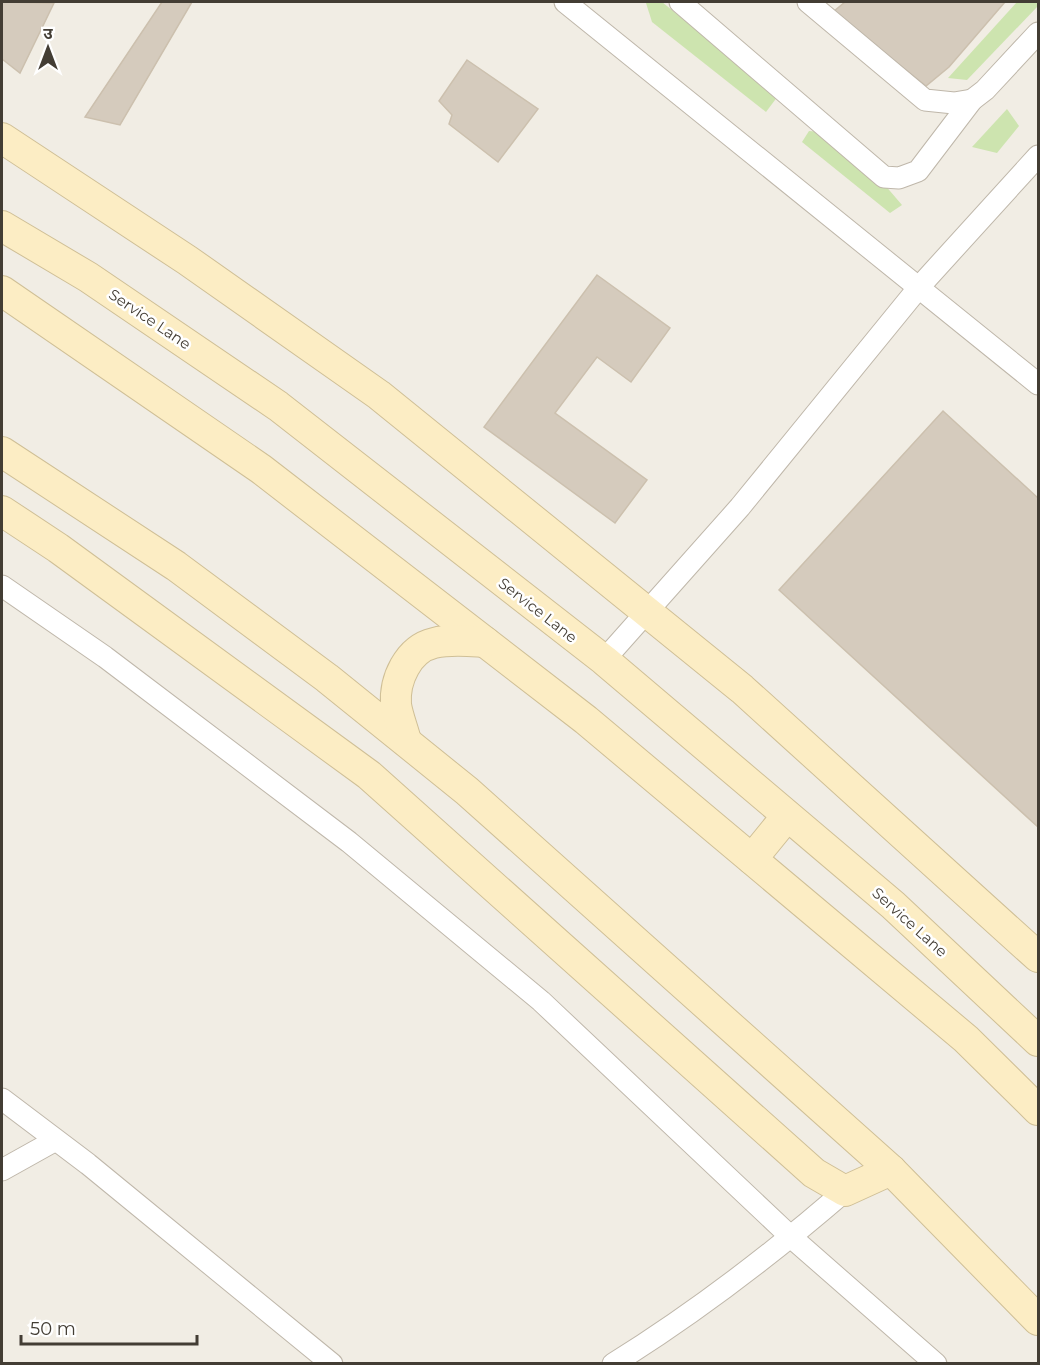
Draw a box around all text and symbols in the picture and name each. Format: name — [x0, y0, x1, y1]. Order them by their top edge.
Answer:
north arrow — [18, 18, 78, 78]
text: उ — [43, 24, 53, 43]
street label: Service Lane — [105, 285, 195, 353]
street label: Service Lane — [495, 573, 581, 647]
street label: Service Lane — [868, 883, 952, 961]
scale bar — [21, 1308, 196, 1346]
text: 50 m — [30, 1318, 76, 1340]

